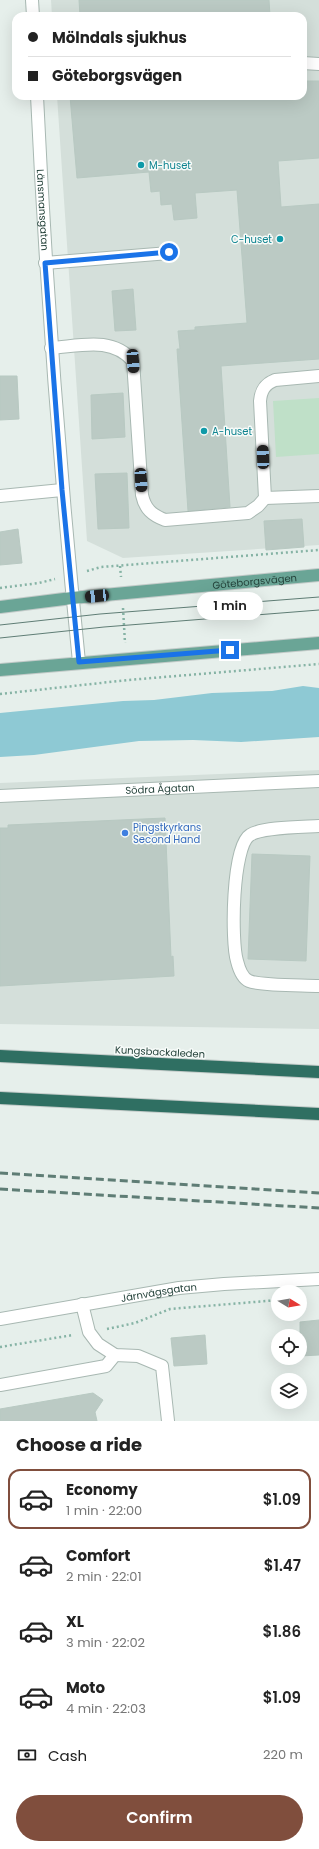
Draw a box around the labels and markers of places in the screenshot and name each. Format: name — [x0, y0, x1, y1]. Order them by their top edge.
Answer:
place label: M-huset — [149, 158, 191, 173]
marker: M-huset — [136, 160, 146, 170]
place label: C-huset — [231, 232, 272, 247]
marker: C-huset — [275, 234, 285, 244]
place label: A-huset — [212, 424, 252, 439]
marker: A-huset — [199, 426, 209, 436]
place label: Pingstkyrkans Second Hand — [133, 820, 201, 847]
marker: Pingstkyrkans Second Hand — [120, 828, 130, 838]

